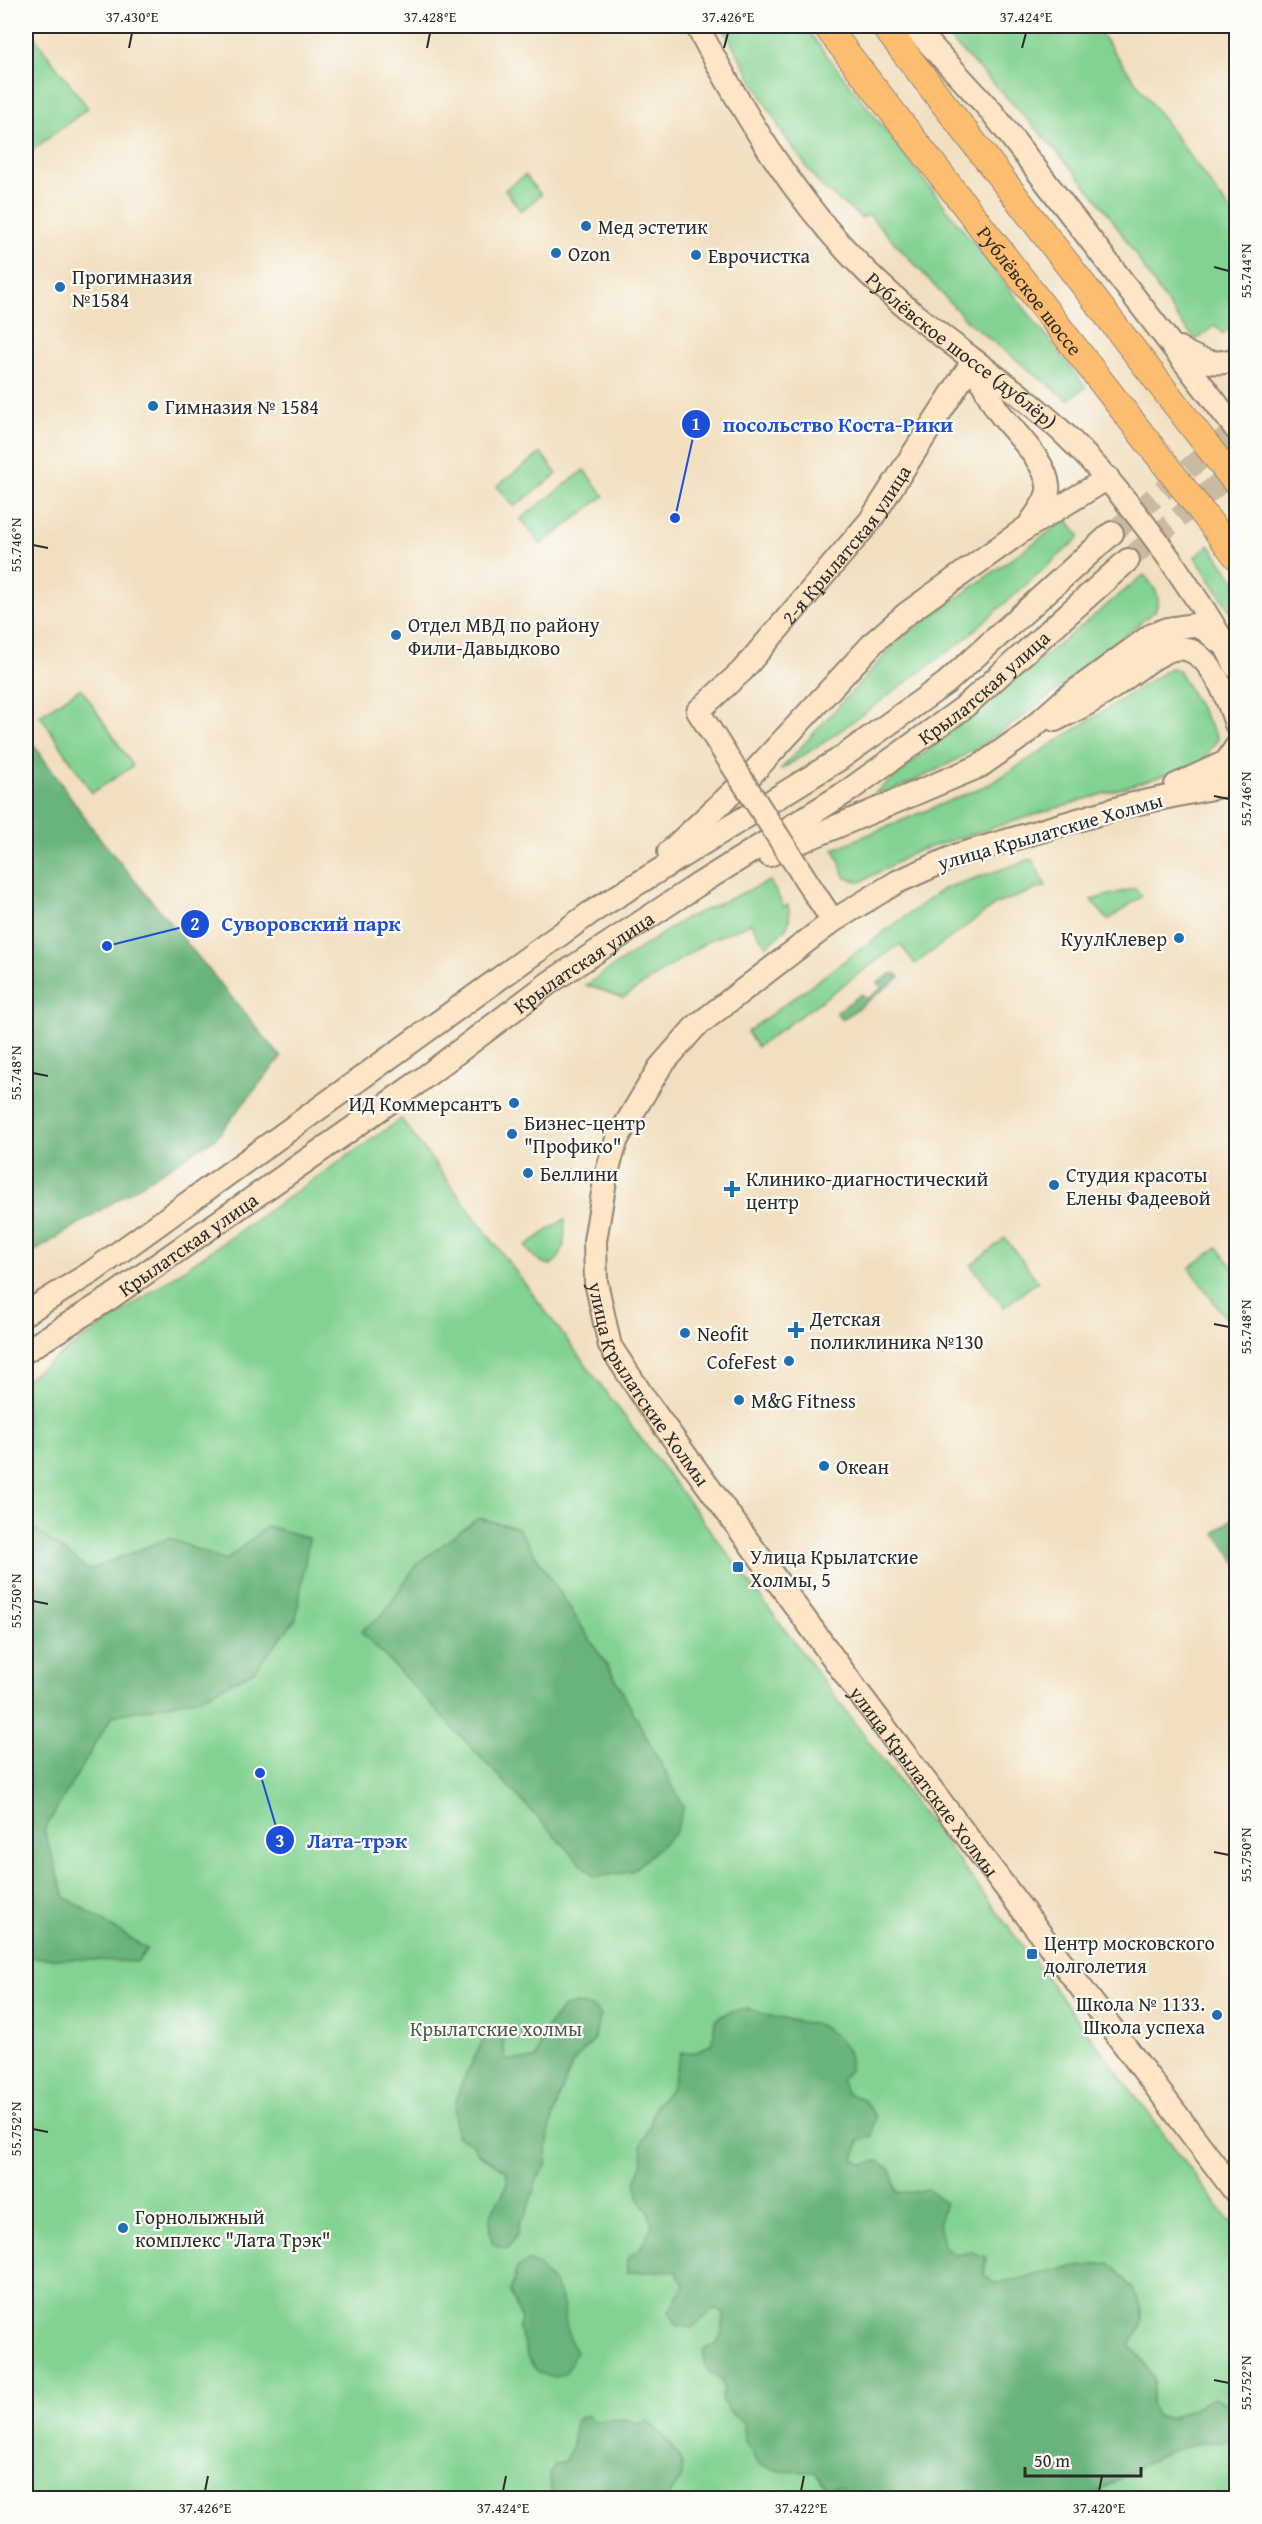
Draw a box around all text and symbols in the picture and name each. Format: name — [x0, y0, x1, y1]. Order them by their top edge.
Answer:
text: 37.430°E — [106, 6, 159, 27]
text: 37.428°E — [404, 6, 457, 27]
text: 37.426°E — [702, 6, 755, 27]
text: 37.424°E — [1000, 6, 1053, 27]
place label: Мед эстетик — [598, 212, 708, 241]
marker: Мед эстетик — [579, 219, 593, 233]
street label: Рублёвское шоссе — [971, 219, 1090, 361]
place label: Ozon — [568, 239, 610, 268]
place label: Еврочистка — [708, 241, 810, 270]
text: 55.744°N — [1235, 243, 1256, 298]
marker: Ozon — [549, 246, 563, 260]
marker: Еврочистка — [689, 248, 703, 262]
place label: Прогимназия №1584 — [72, 262, 192, 314]
street label: Рублёвское шоссе (дублёр) — [860, 265, 1064, 435]
marker: Прогимназия №1584 — [53, 280, 67, 294]
place label: Гимназия № 1584 — [165, 392, 319, 421]
marker: Гимназия № 1584 — [146, 399, 160, 413]
callout: посольство Коста-Рики — [681, 405, 965, 444]
text: посольство Коста-Рики — [723, 409, 953, 440]
text: 1 — [691, 410, 701, 437]
street label: 2-я Крылатская улица — [774, 458, 917, 630]
text: 55.746°N — [5, 517, 26, 572]
place label: Отдел МВД по району Фили-Давыдково — [408, 610, 600, 662]
street label: Крылатская улица — [911, 622, 1056, 751]
marker: Отдел МВД по району Фили-Давыдково — [389, 628, 403, 642]
text: 55.746°N — [1235, 771, 1256, 826]
street label: улица Крылатские Холмы — [933, 785, 1166, 877]
street label: Крылатская улица — [507, 903, 660, 1020]
callout: Суворовский парк — [180, 904, 413, 943]
text: Суворовский парк — [221, 908, 402, 939]
text: 2 — [190, 910, 200, 937]
place label: КуулКлевер — [1061, 924, 1167, 953]
marker: КуулКлевер — [1172, 931, 1186, 945]
text: 55.748°N — [5, 1045, 26, 1100]
place label: ИД Коммерсантъ — [349, 1089, 502, 1118]
marker: ИД Коммерсантъ — [507, 1096, 521, 1110]
place label: Бизнес-центр "Профико" — [524, 1108, 646, 1160]
marker: Бизнес-центр "Профико" — [505, 1127, 519, 1141]
place label: Беллини — [540, 1159, 618, 1188]
place label: Студия красоты Елены Фадеевой — [1066, 1160, 1211, 1212]
place label: Клинико-диагностический центр — [746, 1164, 989, 1216]
marker: Беллини — [521, 1166, 535, 1180]
marker: Студия красоты Елены Фадеевой — [1047, 1178, 1061, 1192]
marker: Клинико-диагностический центр — [723, 1180, 741, 1198]
street label: Крылатская улица — [112, 1184, 264, 1303]
street label: улица Крылатские Холмы — [582, 1278, 717, 1492]
text: 55.748°N — [1235, 1299, 1256, 1354]
place label: Детская поликлиника №130 — [809, 1304, 983, 1356]
place label: Neofit — [697, 1319, 749, 1348]
marker: Детская поликлиника №130 — [787, 1321, 805, 1339]
marker: Neofit — [678, 1326, 692, 1340]
place label: CofeFest — [707, 1347, 777, 1376]
marker: CofeFest — [782, 1354, 796, 1368]
place label: M&G Fitness — [751, 1386, 856, 1415]
marker: M&G Fitness — [732, 1393, 746, 1407]
place label: Океан — [836, 1452, 890, 1481]
marker: Океан — [817, 1459, 831, 1473]
place label: Улица Крылатские Холмы, 5 — [750, 1542, 918, 1594]
marker: Улица Крылатские Холмы, 5 — [731, 1560, 745, 1574]
text: 55.750°N — [5, 1573, 26, 1628]
street label: улица Крылатские Холмы — [843, 1678, 1007, 1882]
callout: Лата-трэк — [265, 1821, 419, 1860]
text: Лата-трэк — [307, 1825, 408, 1856]
text: 3 — [275, 1827, 285, 1854]
text: 55.750°N — [1235, 1827, 1256, 1882]
place label: Центр московского долголетия — [1044, 1928, 1215, 1980]
marker: Центр московского долголетия — [1025, 1947, 1039, 1961]
place label: Школа № 1133. Школа успеха — [1076, 1989, 1205, 2041]
marker: Школа № 1133. Школа успеха — [1210, 2008, 1224, 2022]
park label: Крылатские холмы — [410, 2014, 582, 2043]
text: 55.752°N — [5, 2101, 26, 2156]
place label: Горнолыжный комплекс "Лата Трэк" — [135, 2202, 331, 2254]
marker: Горнолыжный комплекс "Лата Трэк" — [116, 2221, 130, 2235]
text: 55.752°N — [1235, 2355, 1256, 2410]
scale bar — [1025, 2440, 1140, 2478]
text: 50 m — [1034, 2447, 1070, 2474]
text: 37.426°E — [179, 2497, 232, 2518]
text: 37.424°E — [477, 2497, 530, 2518]
text: 37.422°E — [775, 2497, 828, 2518]
text: 37.420°E — [1073, 2497, 1126, 2518]

